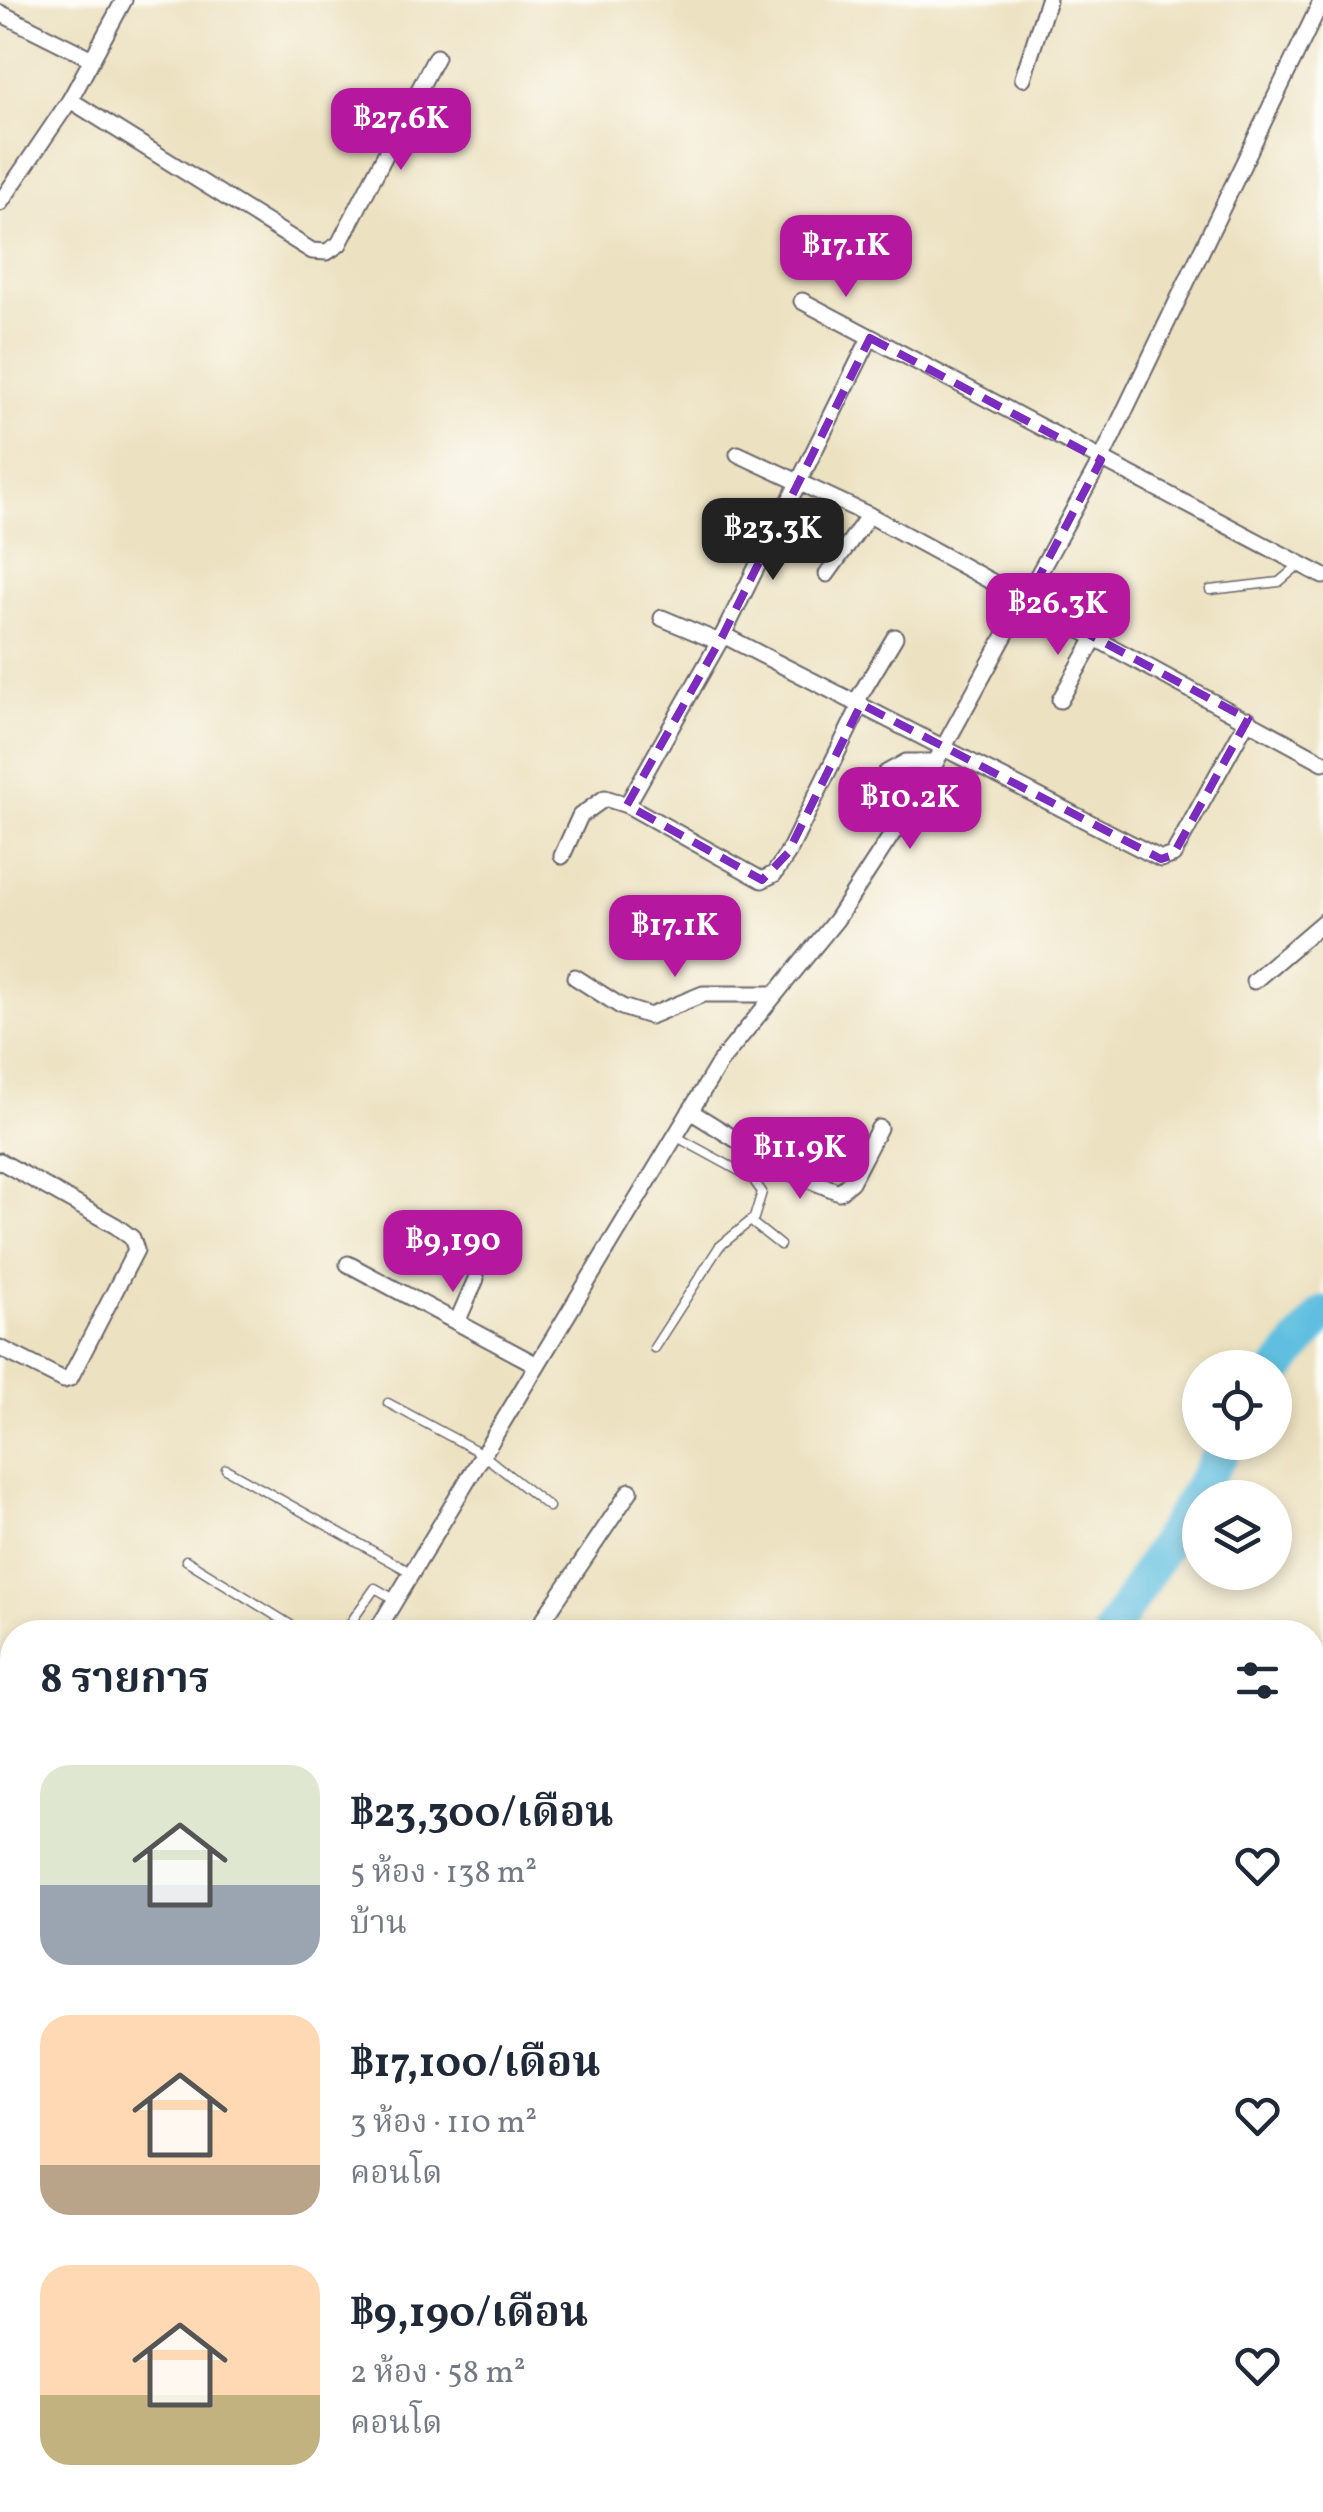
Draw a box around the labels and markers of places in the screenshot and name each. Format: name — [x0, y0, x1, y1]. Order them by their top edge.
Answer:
pin: ฿27.6K — [320, 88, 482, 173]
pin: ฿17.1K — [765, 215, 927, 300]
pin: ฿23.3K — [692, 498, 854, 583]
pin: ฿26.3K — [977, 573, 1139, 658]
pin: ฿10.2K — [829, 767, 991, 852]
pin: ฿17.1K — [594, 895, 756, 980]
pin: ฿11.9K — [719, 1117, 881, 1202]
pin: ฿9,190 — [372, 1210, 534, 1295]

